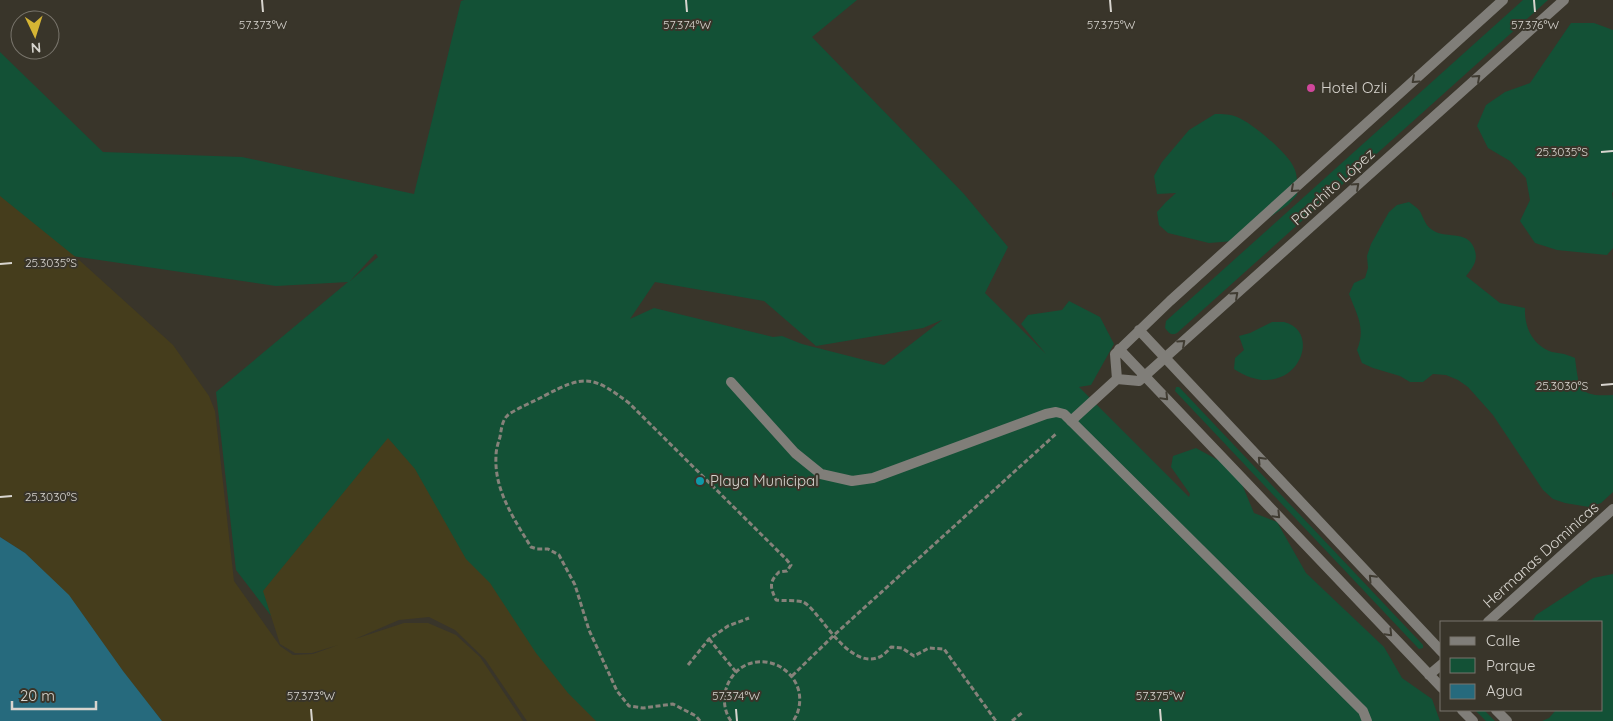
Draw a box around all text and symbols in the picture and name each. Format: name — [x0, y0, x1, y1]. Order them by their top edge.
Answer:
north arrow — [10, 10, 60, 60]
text: 57.373°W — [239, 17, 288, 32]
text: 57.374°W — [663, 17, 711, 32]
text: 57.375°W — [1087, 17, 1136, 32]
text: 57.376°W — [1511, 17, 1560, 32]
text: N — [30, 39, 42, 57]
one-way arrow — [1411, 74, 1420, 83]
one-way arrow — [1472, 75, 1481, 84]
place label: Hotel Ozli — [1321, 78, 1387, 97]
marker: Hotel Ozli — [1305, 82, 1317, 94]
street label: Panchito López — [1287, 144, 1378, 229]
text: 25.3035°S — [1536, 144, 1588, 159]
one-way arrow — [1291, 183, 1300, 192]
one-way arrow — [1351, 183, 1360, 192]
text: 25.3035°S — [25, 255, 77, 270]
one-way arrow — [1230, 292, 1239, 301]
one-way arrow — [1177, 339, 1186, 348]
text: 25.3030°S — [1536, 378, 1589, 393]
one-way arrow — [1159, 392, 1168, 401]
one-way arrow — [1258, 456, 1267, 465]
place label: Playa Municipal — [710, 471, 819, 490]
marker: Playa Municipal — [694, 475, 706, 487]
text: 25.3030°S — [25, 489, 78, 504]
street label: Hermanas Dominicas — [1479, 498, 1603, 612]
one-way arrow — [1271, 509, 1280, 518]
one-way arrow — [1369, 575, 1378, 584]
legend — [1440, 621, 1603, 711]
one-way arrow — [1383, 627, 1392, 636]
text: Calle — [1486, 631, 1520, 650]
text: Parque — [1486, 656, 1536, 675]
scale bar — [12, 678, 96, 710]
text: Agua — [1486, 681, 1523, 700]
text: 20 m — [20, 686, 55, 705]
text: 57.373°W — [287, 688, 336, 703]
text: 57.374°W — [712, 688, 760, 703]
text: 57.375°W — [1136, 688, 1185, 703]

